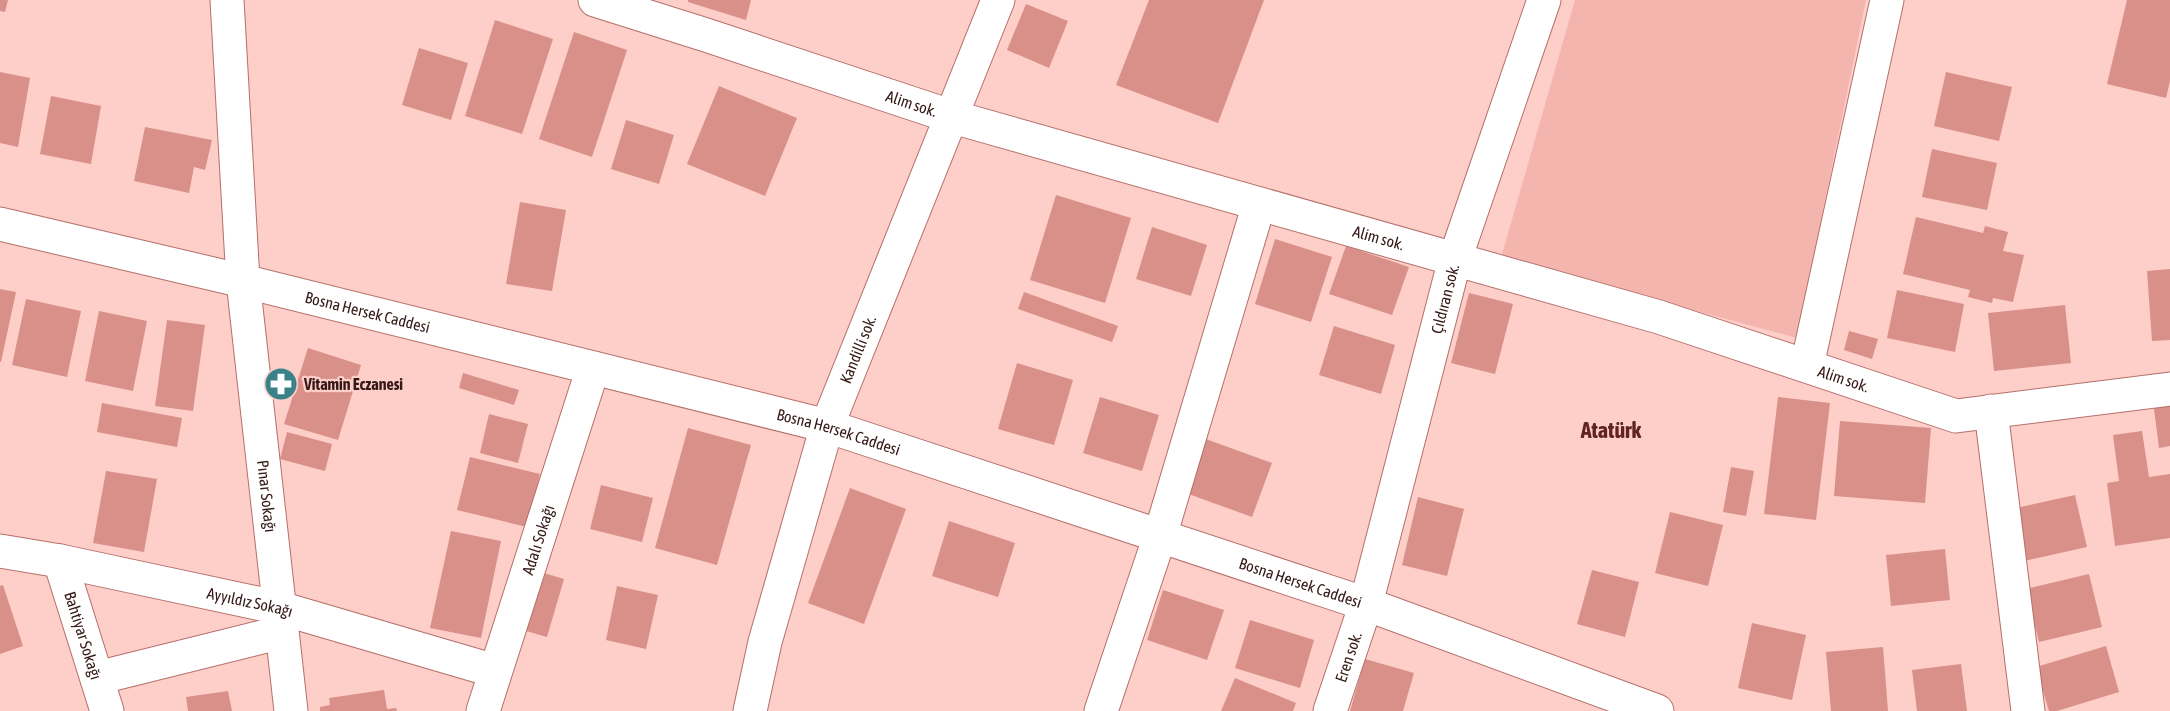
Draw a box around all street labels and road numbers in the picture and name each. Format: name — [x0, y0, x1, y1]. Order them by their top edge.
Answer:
street label: Alim sok. — [884, 86, 940, 120]
street label: Alim sok. — [1351, 222, 1407, 253]
street label: Çıldıran sok. — [1427, 262, 1462, 336]
street label: Bosna Hersek Caddesi — [303, 288, 432, 336]
street label: Kandilli sok. — [836, 313, 880, 386]
street label: Alim sok. — [1816, 362, 1872, 395]
street label: Bosna Hersek Caddesi — [775, 405, 903, 459]
street label: Pınar Sokağı — [254, 459, 280, 533]
street label: Adalı Sokağı — [518, 502, 558, 577]
street label: Bosna Hersek Caddesi — [1237, 554, 1364, 611]
street label: Ayyıldız Sokağı — [205, 584, 295, 620]
street label: Bahtiyar Sokağı — [61, 589, 106, 682]
street label: Eren sok. — [1331, 629, 1365, 684]

